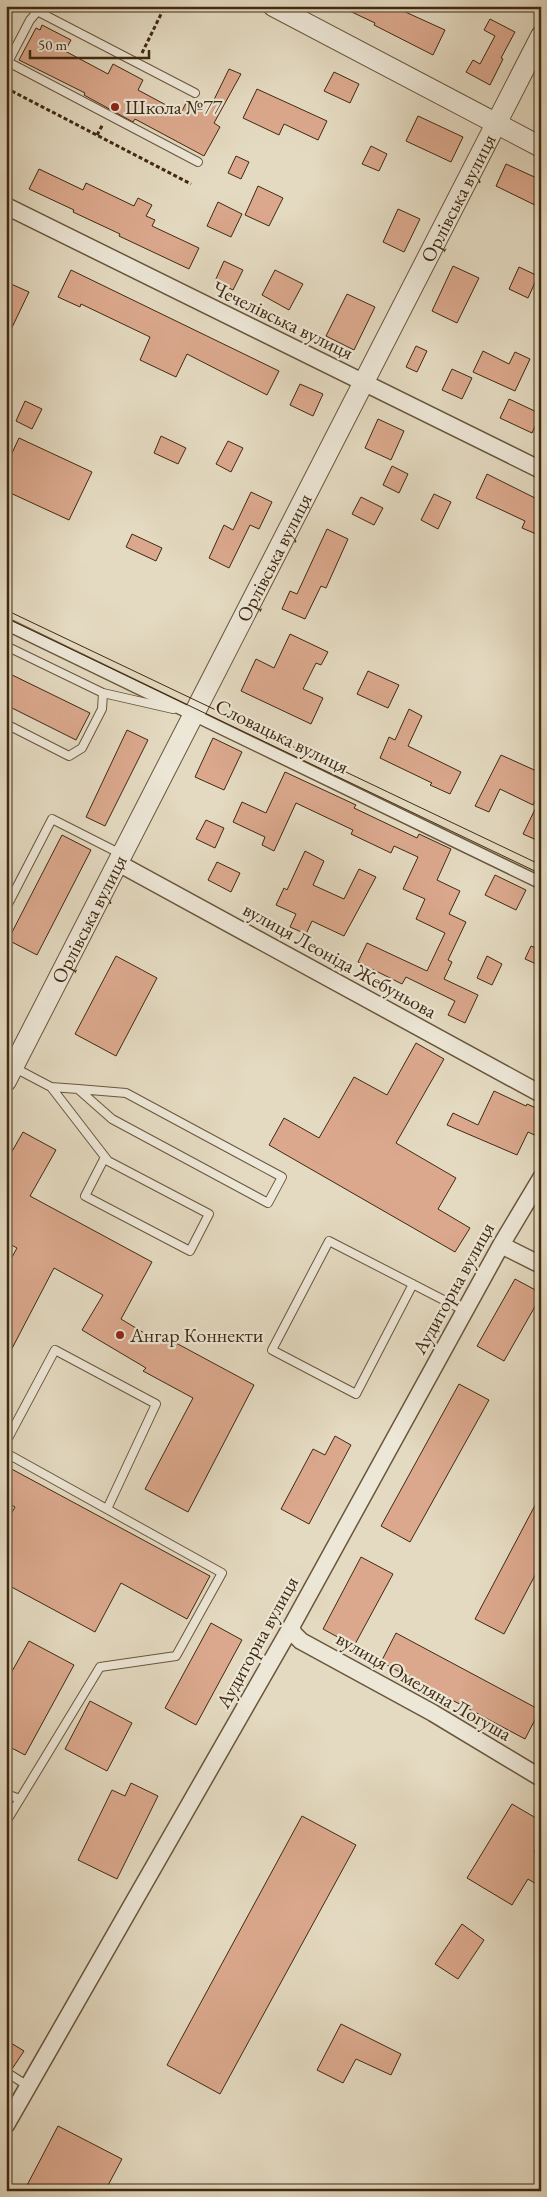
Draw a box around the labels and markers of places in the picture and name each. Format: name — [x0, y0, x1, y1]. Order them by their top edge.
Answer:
place label: Школа №77 — [125, 94, 223, 120]
marker: Школа №77 — [109, 101, 121, 113]
place label: Ангар Коннекти — [129, 1322, 264, 1348]
marker: Ангар Коннекти — [114, 1329, 126, 1341]

